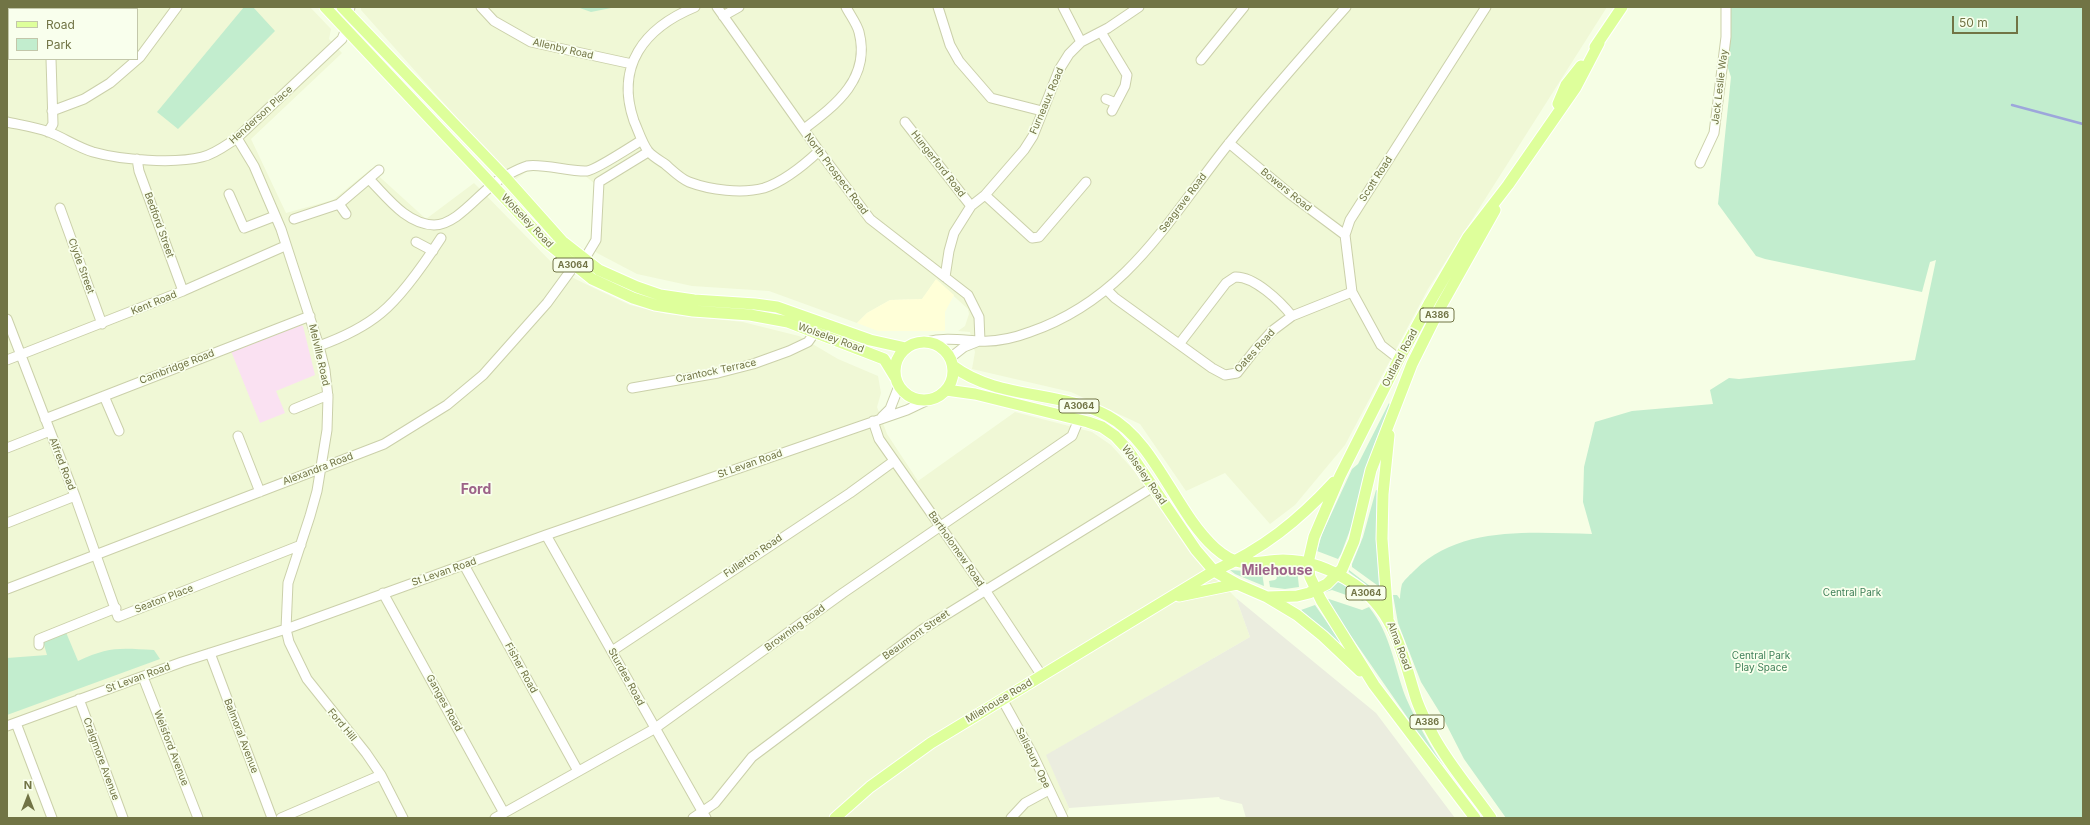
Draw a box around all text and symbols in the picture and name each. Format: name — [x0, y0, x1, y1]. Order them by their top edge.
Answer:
legend — [8, 8, 138, 60]
scale bar — [1954, 8, 2020, 34]
text: 50 m — [1959, 15, 1988, 30]
text: Road — [46, 17, 75, 32]
street label: Allenby Road — [531, 36, 595, 62]
text: Park — [46, 37, 72, 52]
street label: Jack Leslie Way — [1709, 49, 1731, 125]
street label: Furneaux Road — [1028, 66, 1066, 136]
street label: Henderson Place — [227, 83, 295, 147]
street label: Hungerford Road — [908, 128, 968, 200]
street label: North Prospect Road — [802, 131, 870, 217]
street label: Scott Road — [1357, 154, 1395, 204]
street label: Bowers Road — [1258, 166, 1314, 214]
street label: Seagrave Road — [1157, 171, 1209, 235]
street label: Bedford Street — [142, 191, 176, 259]
street label: Wolseley Road — [499, 192, 555, 250]
street label: Clyde Street — [65, 237, 97, 295]
road number: A3064 — [553, 258, 593, 272]
street label: Kent Road — [129, 288, 179, 318]
road number: A386 — [1420, 308, 1454, 322]
street label: Wolseley Road — [796, 320, 866, 356]
street label: Melville Road — [306, 323, 332, 387]
street label: Oates Road — [1232, 327, 1278, 375]
street label: Outland Road — [1380, 327, 1420, 389]
street label: Cambridge Road — [138, 347, 216, 387]
street label: Crantock Terrace — [675, 357, 757, 385]
road number: A3064 — [1059, 399, 1099, 413]
street label: Alfred Road — [46, 436, 78, 492]
street label: Wolseley Road — [1119, 443, 1169, 507]
street label: St Levan Road — [716, 447, 784, 481]
street label: Alexandra Road — [281, 450, 355, 488]
district label: Ford — [461, 482, 491, 498]
street label: Bartholomew Road — [926, 509, 986, 589]
street label: Fullerton Road — [721, 532, 785, 580]
street label: St Levan Road — [410, 555, 478, 589]
district label: Milehouse — [1241, 563, 1313, 579]
street label: Seaton Place — [133, 582, 195, 616]
road number: A3064 — [1346, 586, 1386, 600]
park label: Central Park — [1823, 587, 1881, 599]
street label: Browning Road — [763, 602, 827, 654]
street label: Beaumont Street — [880, 607, 952, 663]
street label: Alma Road — [1384, 620, 1414, 672]
street label: Fisher Road — [502, 641, 540, 695]
street label: Sturdee Road — [605, 646, 647, 708]
park label: Central Park Play Space — [1732, 650, 1790, 674]
street label: St Levan Road — [104, 661, 172, 695]
street label: Ganges Road — [423, 672, 465, 734]
street label: Milehouse Road — [964, 676, 1034, 726]
street label: Balmoral Avenue — [221, 697, 261, 775]
street label: Ford Hill — [325, 706, 359, 744]
street label: Welsford Avenue — [151, 709, 191, 787]
road number: A386 — [1410, 715, 1444, 729]
street label: Craigmore Avenue — [80, 716, 122, 802]
street label: Salisbury Ope — [1013, 726, 1053, 790]
north arrow — [8, 777, 48, 817]
text: N — [24, 778, 32, 792]

